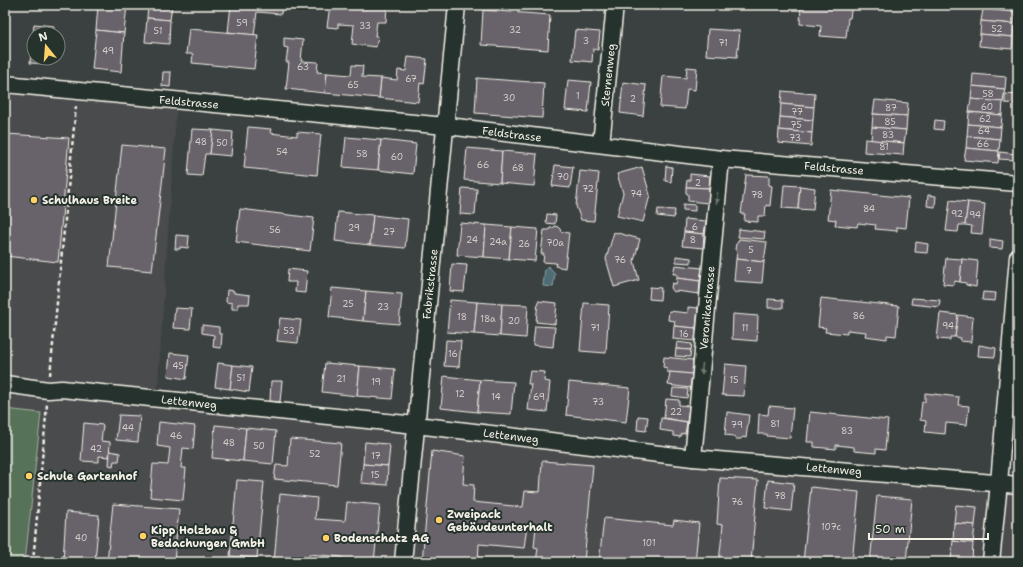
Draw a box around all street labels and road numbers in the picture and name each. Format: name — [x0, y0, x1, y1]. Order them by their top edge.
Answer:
street label: Sternenweg — [598, 43, 619, 107]
street label: Feldstrasse — [159, 92, 219, 113]
street label: Feldstrasse — [481, 123, 543, 146]
street label: Feldstrasse — [804, 158, 864, 179]
street label: Fabrikstrasse — [419, 248, 442, 320]
street label: Veronikastrasse — [696, 265, 719, 351]
street label: Lettenweg — [160, 392, 218, 413]
street label: Lettenweg — [482, 426, 540, 447]
street label: Lettenweg — [805, 460, 863, 479]

